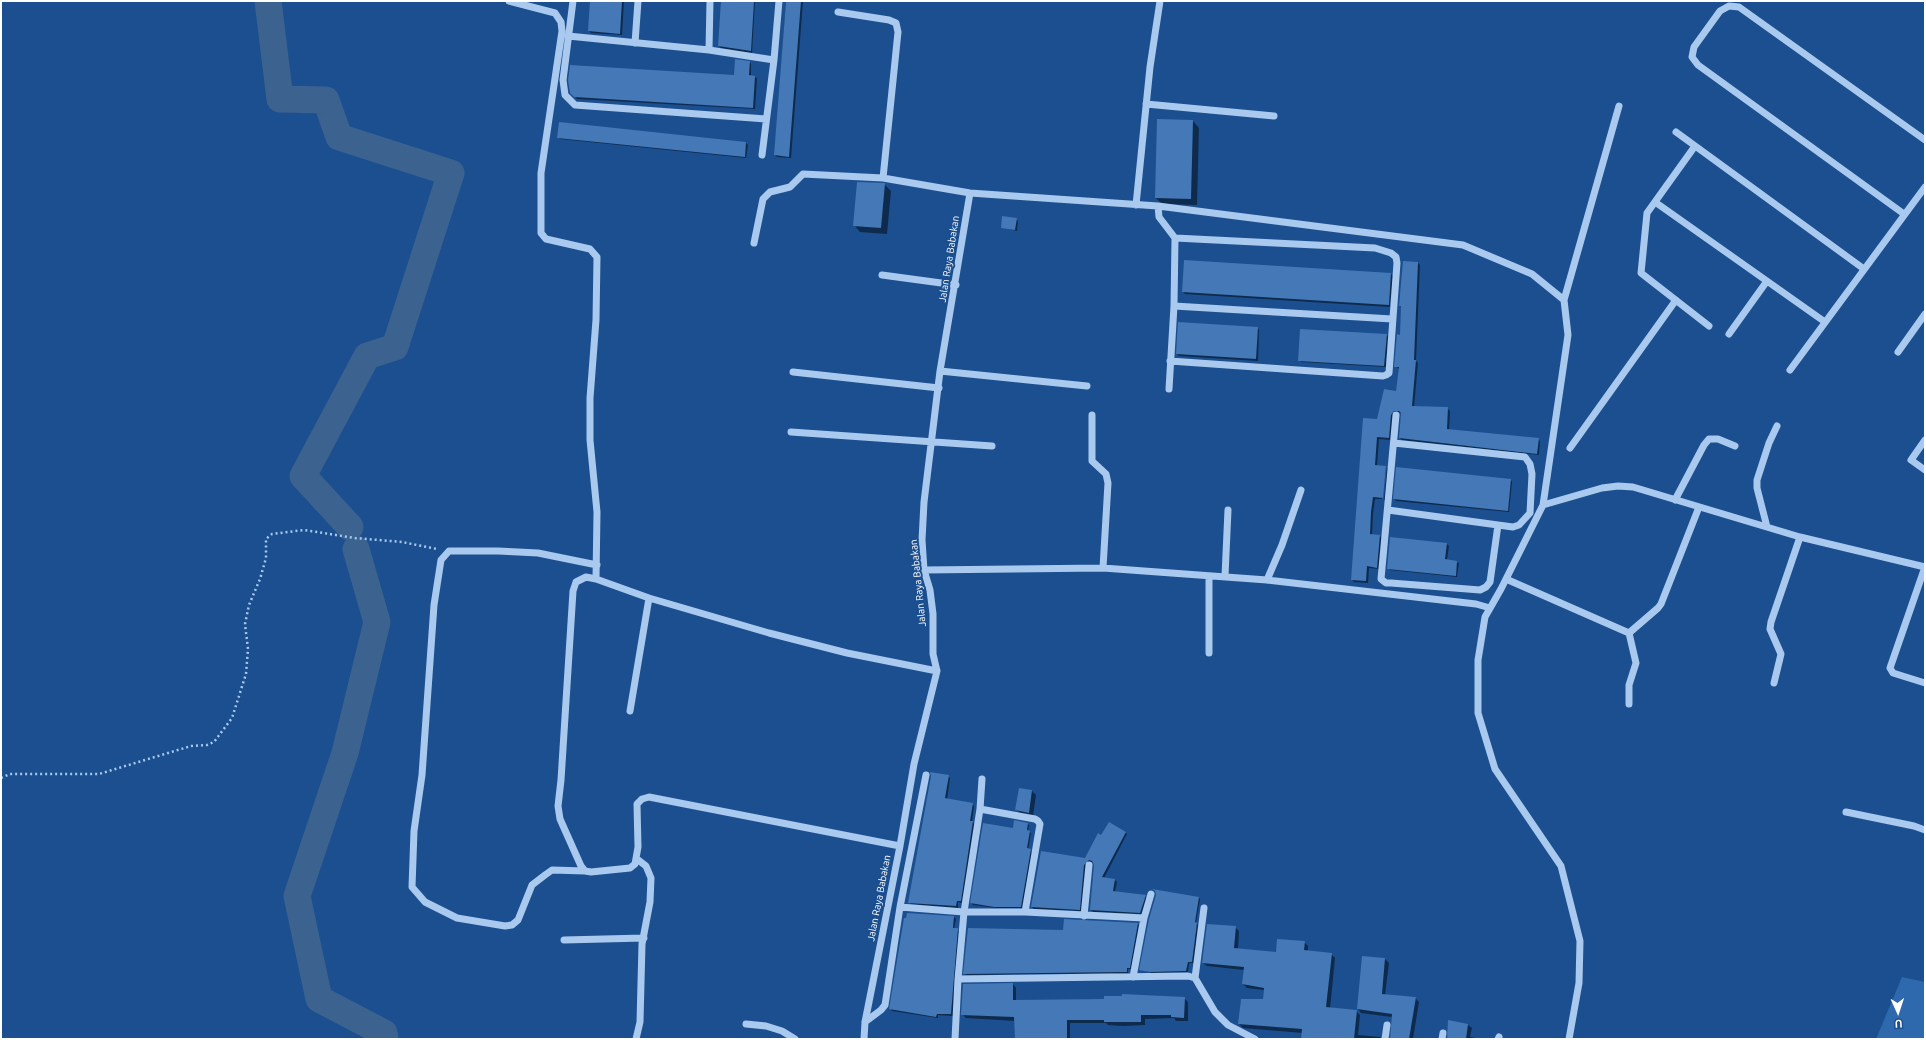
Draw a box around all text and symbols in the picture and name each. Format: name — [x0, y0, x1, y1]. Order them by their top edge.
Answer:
street label: Jalan Raya Babakan — [936, 215, 962, 303]
street label: Jalan Raya Babakan — [907, 539, 929, 627]
street label: Jalan Raya Babakan — [865, 854, 893, 942]
north arrow — [1878, 992, 1918, 1032]
text: U — [1894, 1018, 1903, 1030]

